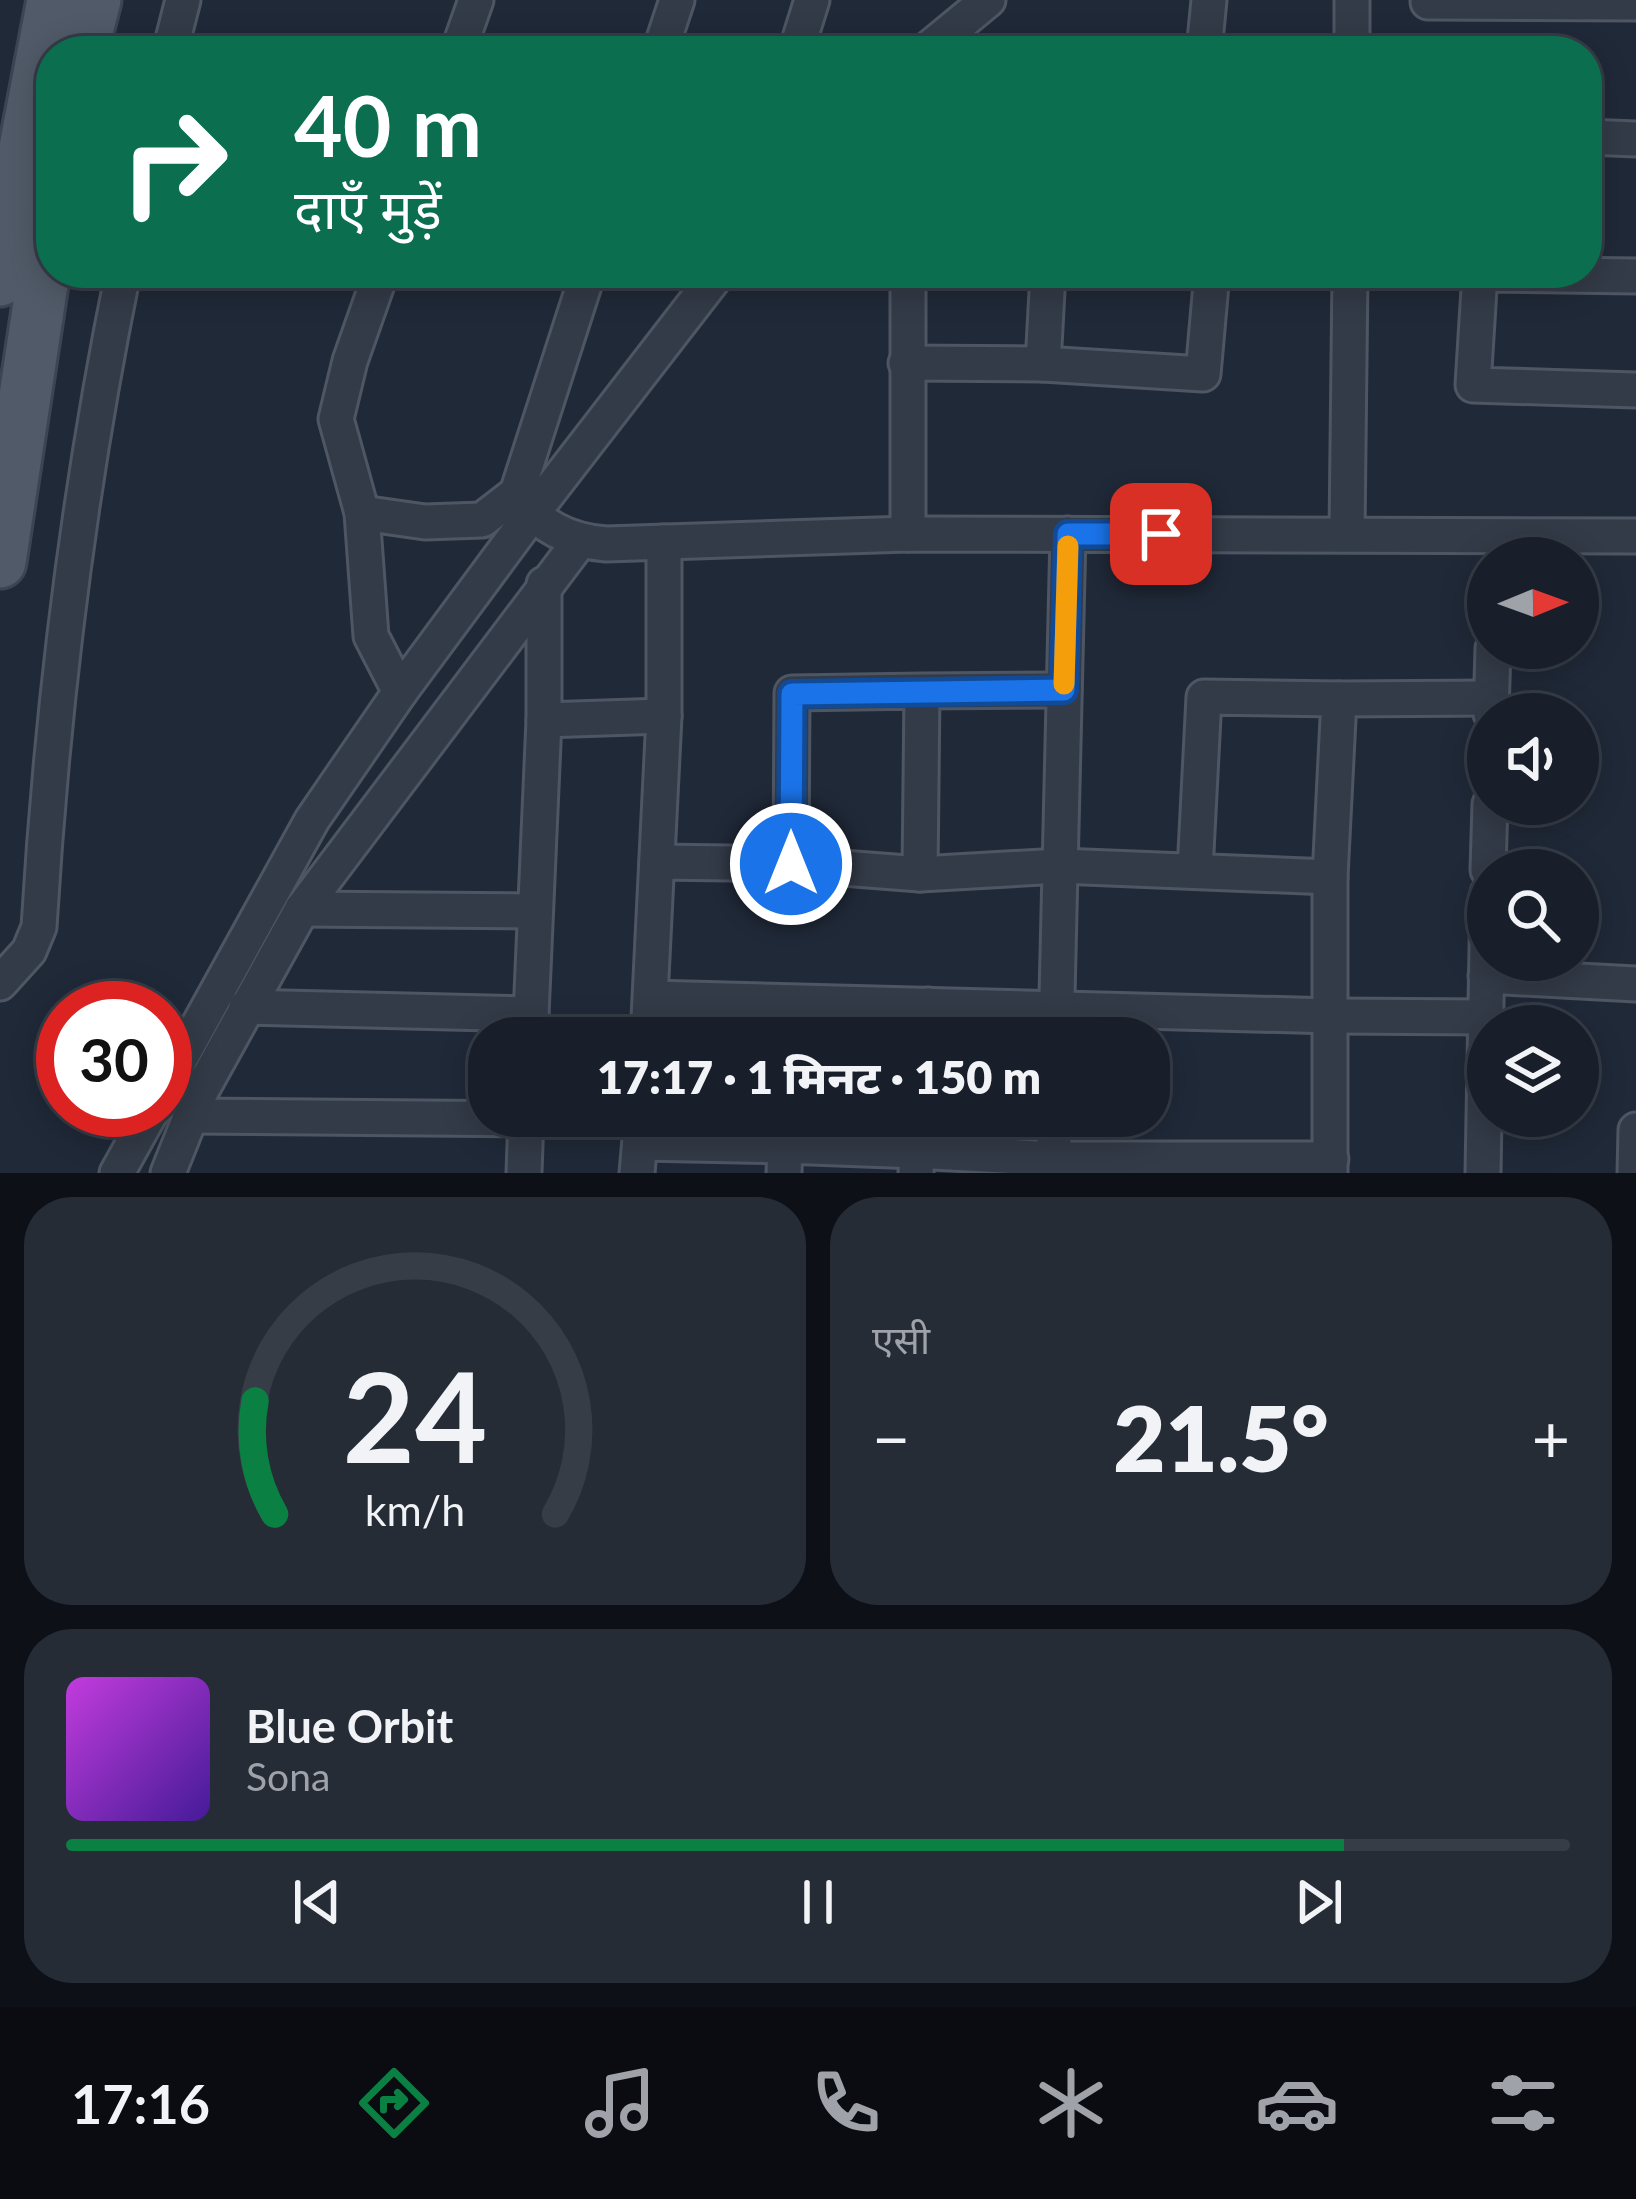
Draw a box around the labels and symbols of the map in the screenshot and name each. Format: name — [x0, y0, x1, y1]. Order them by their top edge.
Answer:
pin — [1110, 483, 1212, 585]
north arrow — [1467, 537, 1599, 669]
position arrow — [728, 801, 854, 927]
speed limit sign: 30 — [36, 981, 192, 1137]

